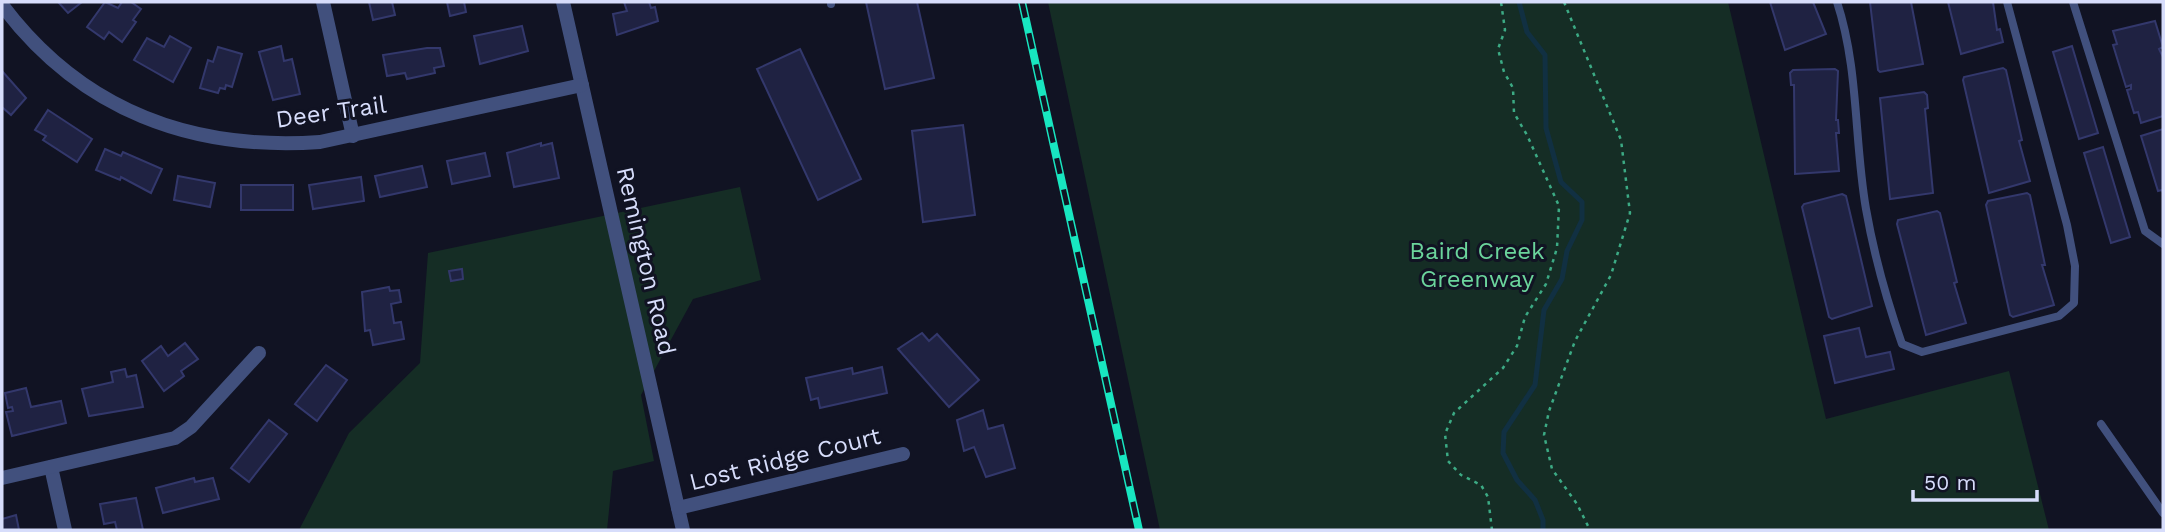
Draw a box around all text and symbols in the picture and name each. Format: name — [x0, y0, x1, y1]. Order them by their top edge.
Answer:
street label: Deer Trail — [274, 90, 389, 134]
street label: Remington Road — [611, 164, 681, 358]
park label: Baird Creek Greenway — [1409, 237, 1545, 293]
street label: Lost Ridge Court — [686, 422, 884, 496]
scale bar — [1913, 458, 2037, 502]
text: 50 m — [1924, 470, 1976, 495]

